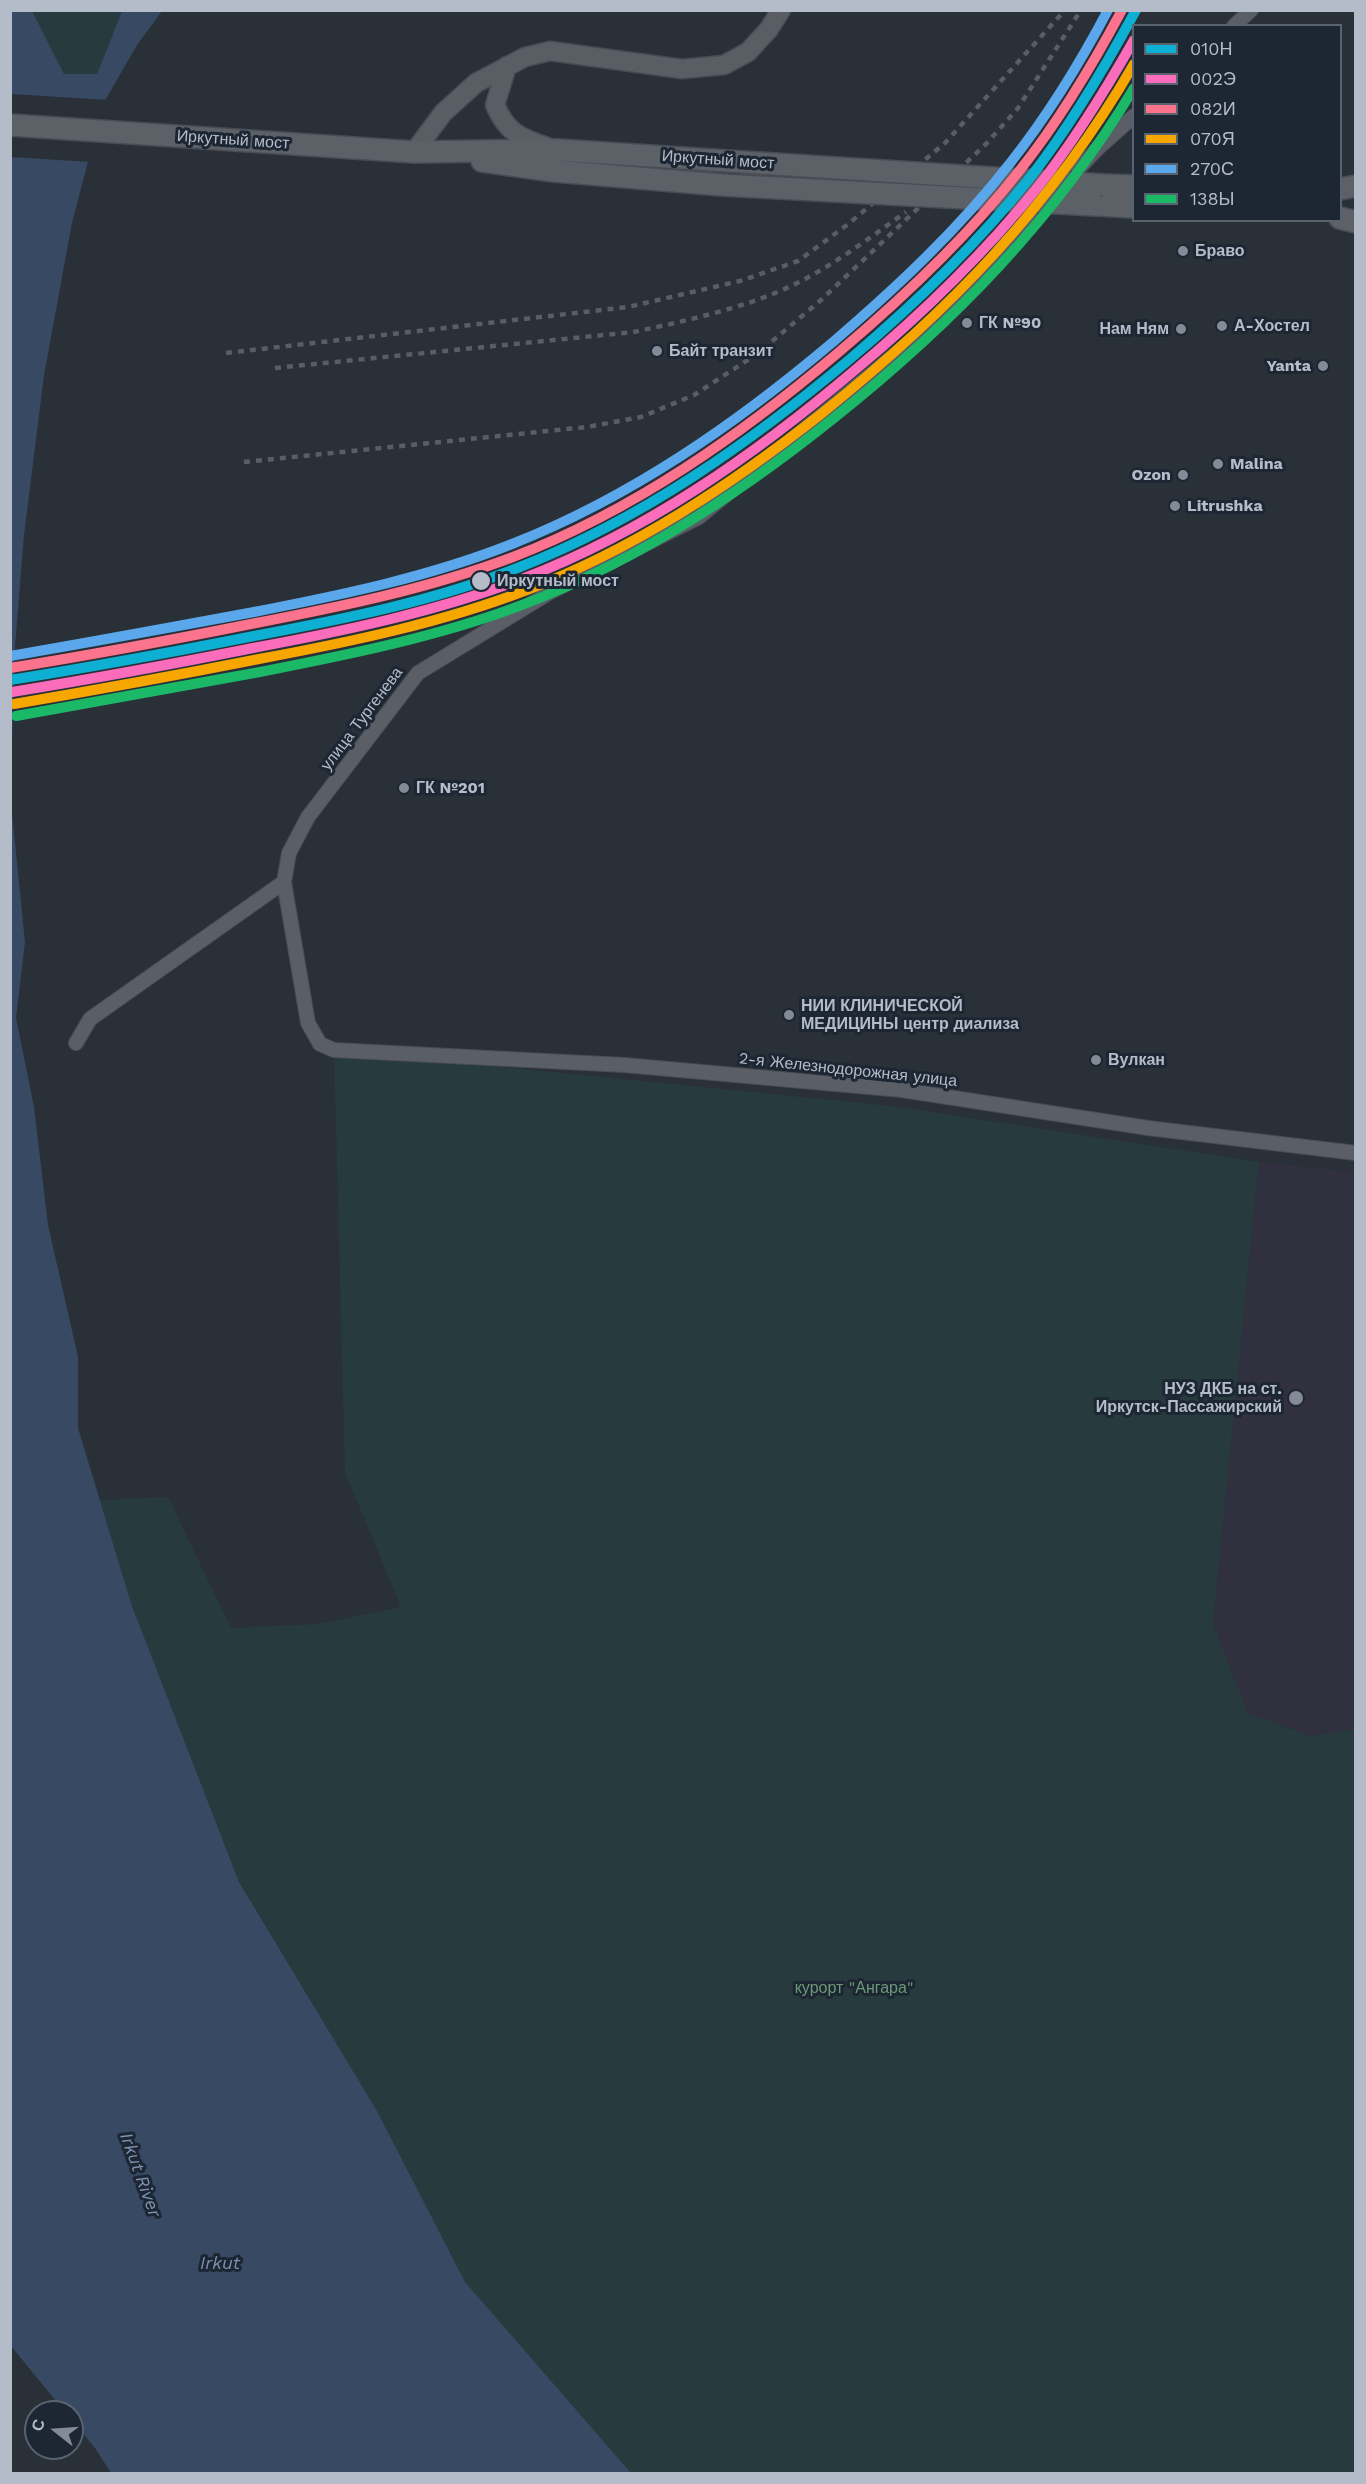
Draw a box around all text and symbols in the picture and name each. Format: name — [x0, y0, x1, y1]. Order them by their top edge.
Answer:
legend — [1132, 24, 1342, 222]
text: 010Н — [1190, 38, 1232, 59]
text: 002Э — [1190, 68, 1236, 89]
text: 082И — [1190, 98, 1236, 119]
street label: Иркутный мост — [176, 126, 290, 154]
text: 070Я — [1190, 128, 1235, 149]
street label: Иркутный мост — [661, 146, 775, 174]
text: 270С — [1190, 158, 1234, 179]
text: 138Ы — [1190, 188, 1235, 209]
place label: Браво — [1195, 241, 1245, 261]
marker: Браво — [1176, 244, 1190, 258]
place label: ГК №90 — [979, 313, 1041, 333]
marker: ГК №90 — [960, 316, 974, 330]
place label: А-Хостел — [1234, 316, 1310, 336]
place label: Нам Ням — [1099, 319, 1169, 339]
marker: А-Хостел — [1215, 319, 1229, 333]
marker: Нам Ням — [1174, 322, 1188, 336]
place label: Байт транзит — [669, 341, 773, 361]
marker: Байт транзит — [650, 344, 664, 358]
place label: Yanta — [1267, 356, 1311, 376]
marker: Yanta — [1316, 359, 1330, 373]
place label: Malina — [1230, 454, 1283, 474]
marker: Malina — [1211, 457, 1225, 471]
place label: Ozon — [1132, 465, 1171, 485]
marker: Ozon — [1176, 468, 1190, 482]
place label: Litrushka — [1187, 496, 1263, 516]
marker: Litrushka — [1168, 499, 1182, 513]
marker: Иркутный мост — [470, 570, 492, 592]
place label: Иркутный мост — [497, 571, 619, 591]
street label: улица Тургенева — [317, 664, 407, 774]
place label: ГК №201 — [416, 778, 485, 798]
marker: ГК №201 — [397, 781, 411, 795]
place label: НИИ КЛИНИЧЕСКОЙ МЕДИЦИНЫ центр диализа — [801, 996, 1019, 1034]
marker: НИИ КЛИНИЧЕСКОЙ МЕДИЦИНЫ центр диализа — [782, 1008, 796, 1022]
street label: 2-я Железнодорожная улица — [738, 1049, 958, 1091]
place label: Вулкан — [1108, 1050, 1165, 1070]
marker: Вулкан — [1089, 1053, 1103, 1067]
place label: НУЗ ДКБ на ст. Иркутск-Пассажирский — [1096, 1379, 1282, 1417]
marker: НУЗ ДКБ на ст. Иркутск-Пассажирский — [1287, 1389, 1305, 1407]
park label: курорт "Ангара" — [795, 1978, 913, 1998]
water label: Irkut River — [115, 2130, 165, 2220]
water label: Irkut — [200, 2253, 240, 2275]
north arrow — [24, 2400, 84, 2460]
text: С — [27, 2417, 49, 2433]

